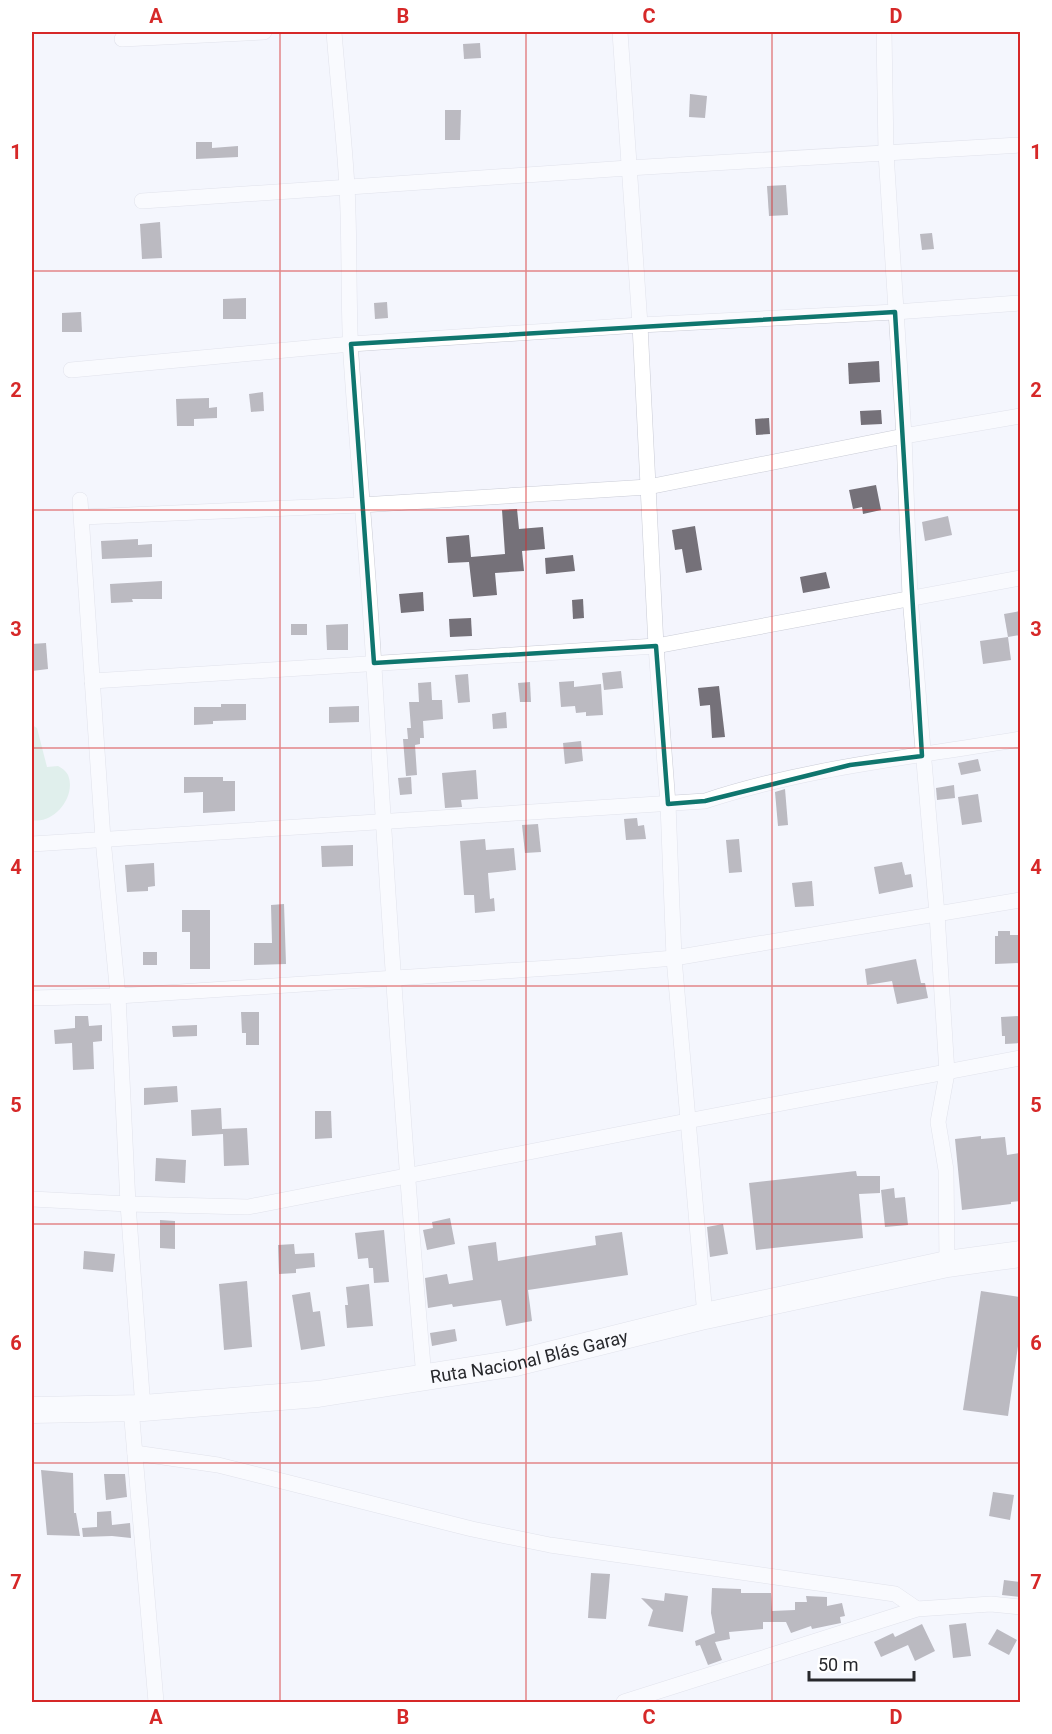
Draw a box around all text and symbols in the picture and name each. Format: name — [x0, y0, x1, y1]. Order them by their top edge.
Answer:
text: A — [149, 4, 163, 28]
text: B — [397, 4, 409, 28]
text: C — [642, 4, 656, 28]
text: D — [890, 4, 903, 28]
text: 1 — [10, 140, 22, 164]
text: 1 — [1030, 140, 1042, 164]
text: 2 — [10, 378, 22, 402]
text: 2 — [1030, 378, 1042, 402]
text: 3 — [10, 617, 22, 641]
text: 3 — [1030, 617, 1042, 641]
text: 4 — [10, 855, 22, 879]
text: 4 — [1030, 855, 1042, 879]
text: 5 — [10, 1093, 22, 1117]
text: 5 — [1030, 1093, 1042, 1117]
street label: Ruta Nacional Blás Garay — [429, 1325, 630, 1387]
text: 6 — [10, 1331, 22, 1355]
text: 6 — [1030, 1331, 1042, 1355]
text: 7 — [10, 1570, 22, 1594]
text: 7 — [1030, 1570, 1042, 1594]
scale bar — [809, 1644, 914, 1682]
text: 50 m — [818, 1654, 858, 1675]
text: A — [149, 1705, 163, 1729]
text: B — [397, 1705, 409, 1729]
text: C — [642, 1705, 656, 1729]
text: D — [890, 1705, 903, 1729]

